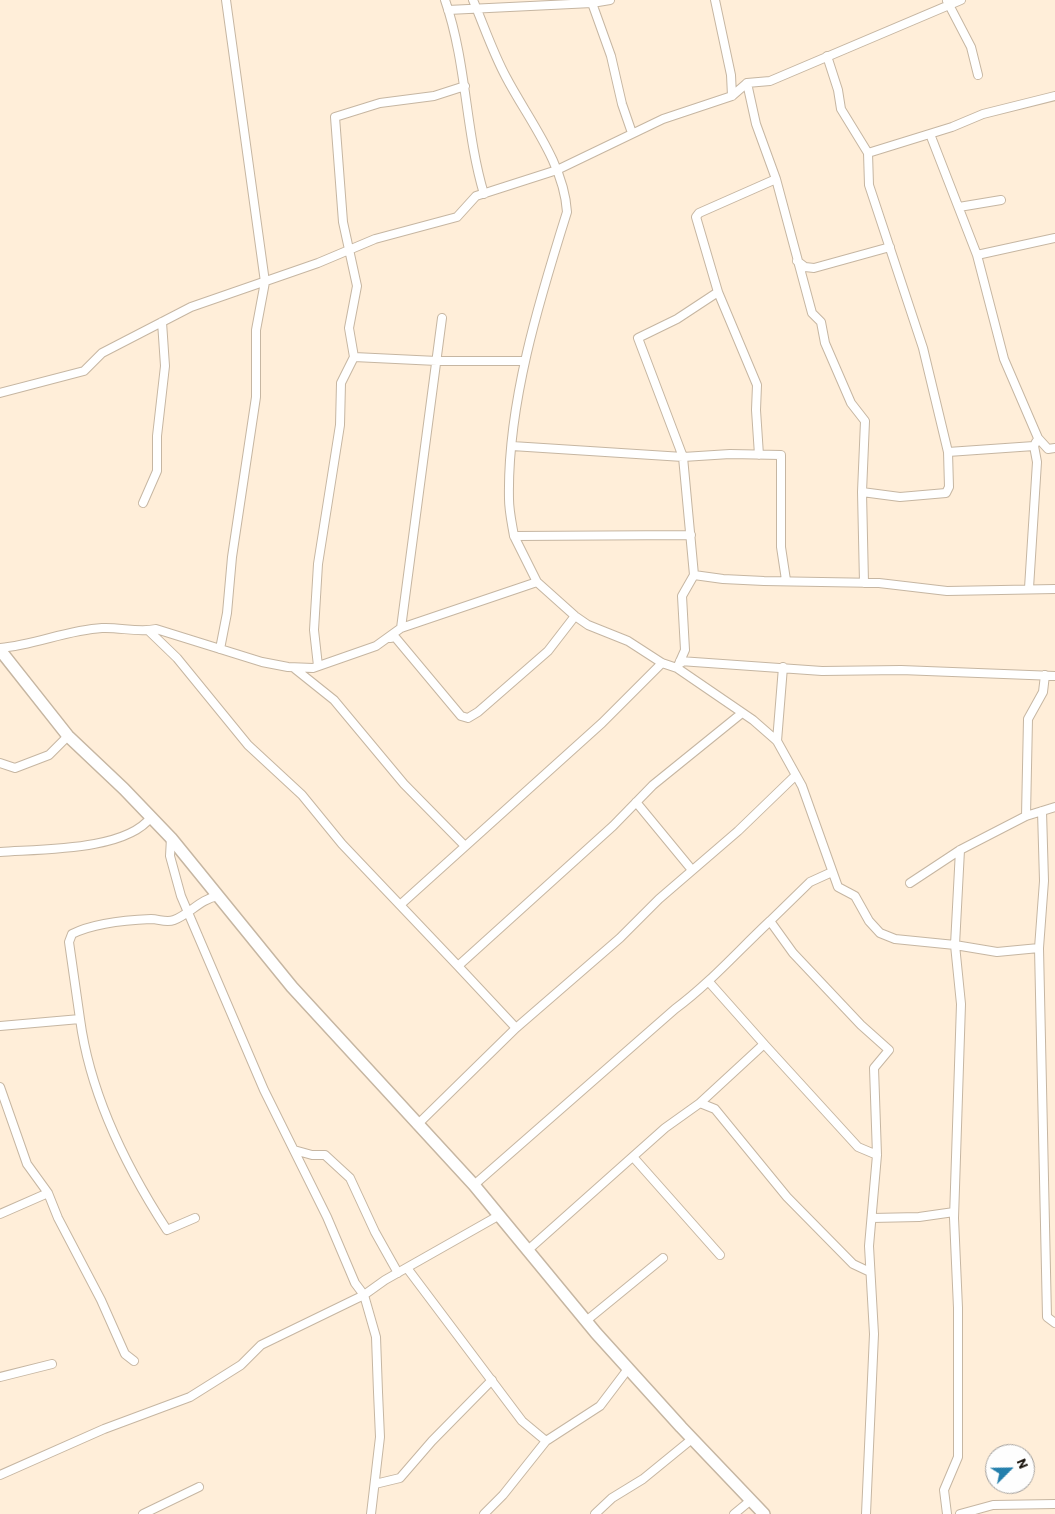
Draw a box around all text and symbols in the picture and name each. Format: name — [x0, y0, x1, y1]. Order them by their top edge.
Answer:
north arrow — [985, 1444, 1035, 1494]
text: N — [1014, 1456, 1033, 1471]

